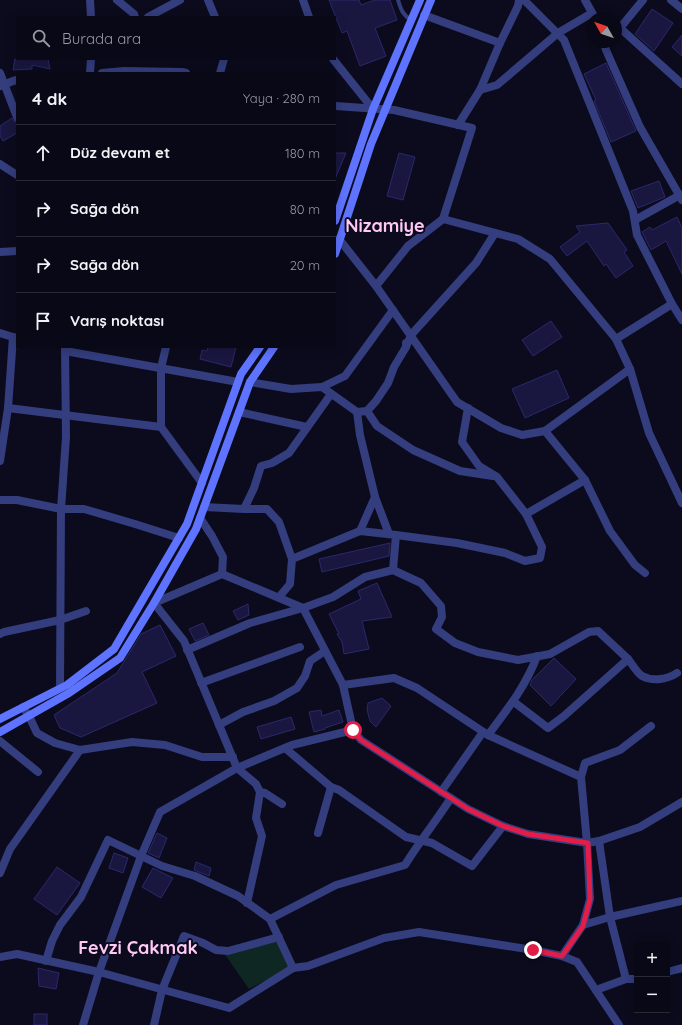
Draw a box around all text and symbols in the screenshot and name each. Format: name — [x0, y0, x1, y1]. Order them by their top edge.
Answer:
north arrow — [586, 12, 622, 48]
search box — [16, 16, 336, 60]
icon: search — [30, 27, 52, 49]
text: Burada ara — [62, 29, 141, 48]
text: 4 dk — [32, 88, 67, 109]
text: Yaya · 280 m — [243, 90, 320, 106]
icon: ahead — [32, 142, 54, 164]
text: Düz devam et — [70, 143, 170, 162]
text: 180 m — [285, 145, 320, 161]
icon: right — [32, 198, 54, 220]
text: Sağa dön — [70, 199, 139, 218]
text: 80 m — [290, 201, 320, 217]
district label: Nizamiye — [345, 214, 425, 237]
icon: right — [32, 254, 54, 276]
text: Sağa dön — [70, 255, 139, 274]
text: 20 m — [290, 257, 320, 273]
icon: arrive — [32, 310, 54, 332]
text: Varış noktası — [70, 311, 164, 330]
route start — [344, 721, 362, 739]
district label: Fevzi Çakmak — [78, 936, 198, 959]
route end — [524, 941, 542, 959]
map controls — [634, 941, 670, 1013]
button: + — [634, 941, 670, 977]
button: − — [634, 977, 670, 1013]

